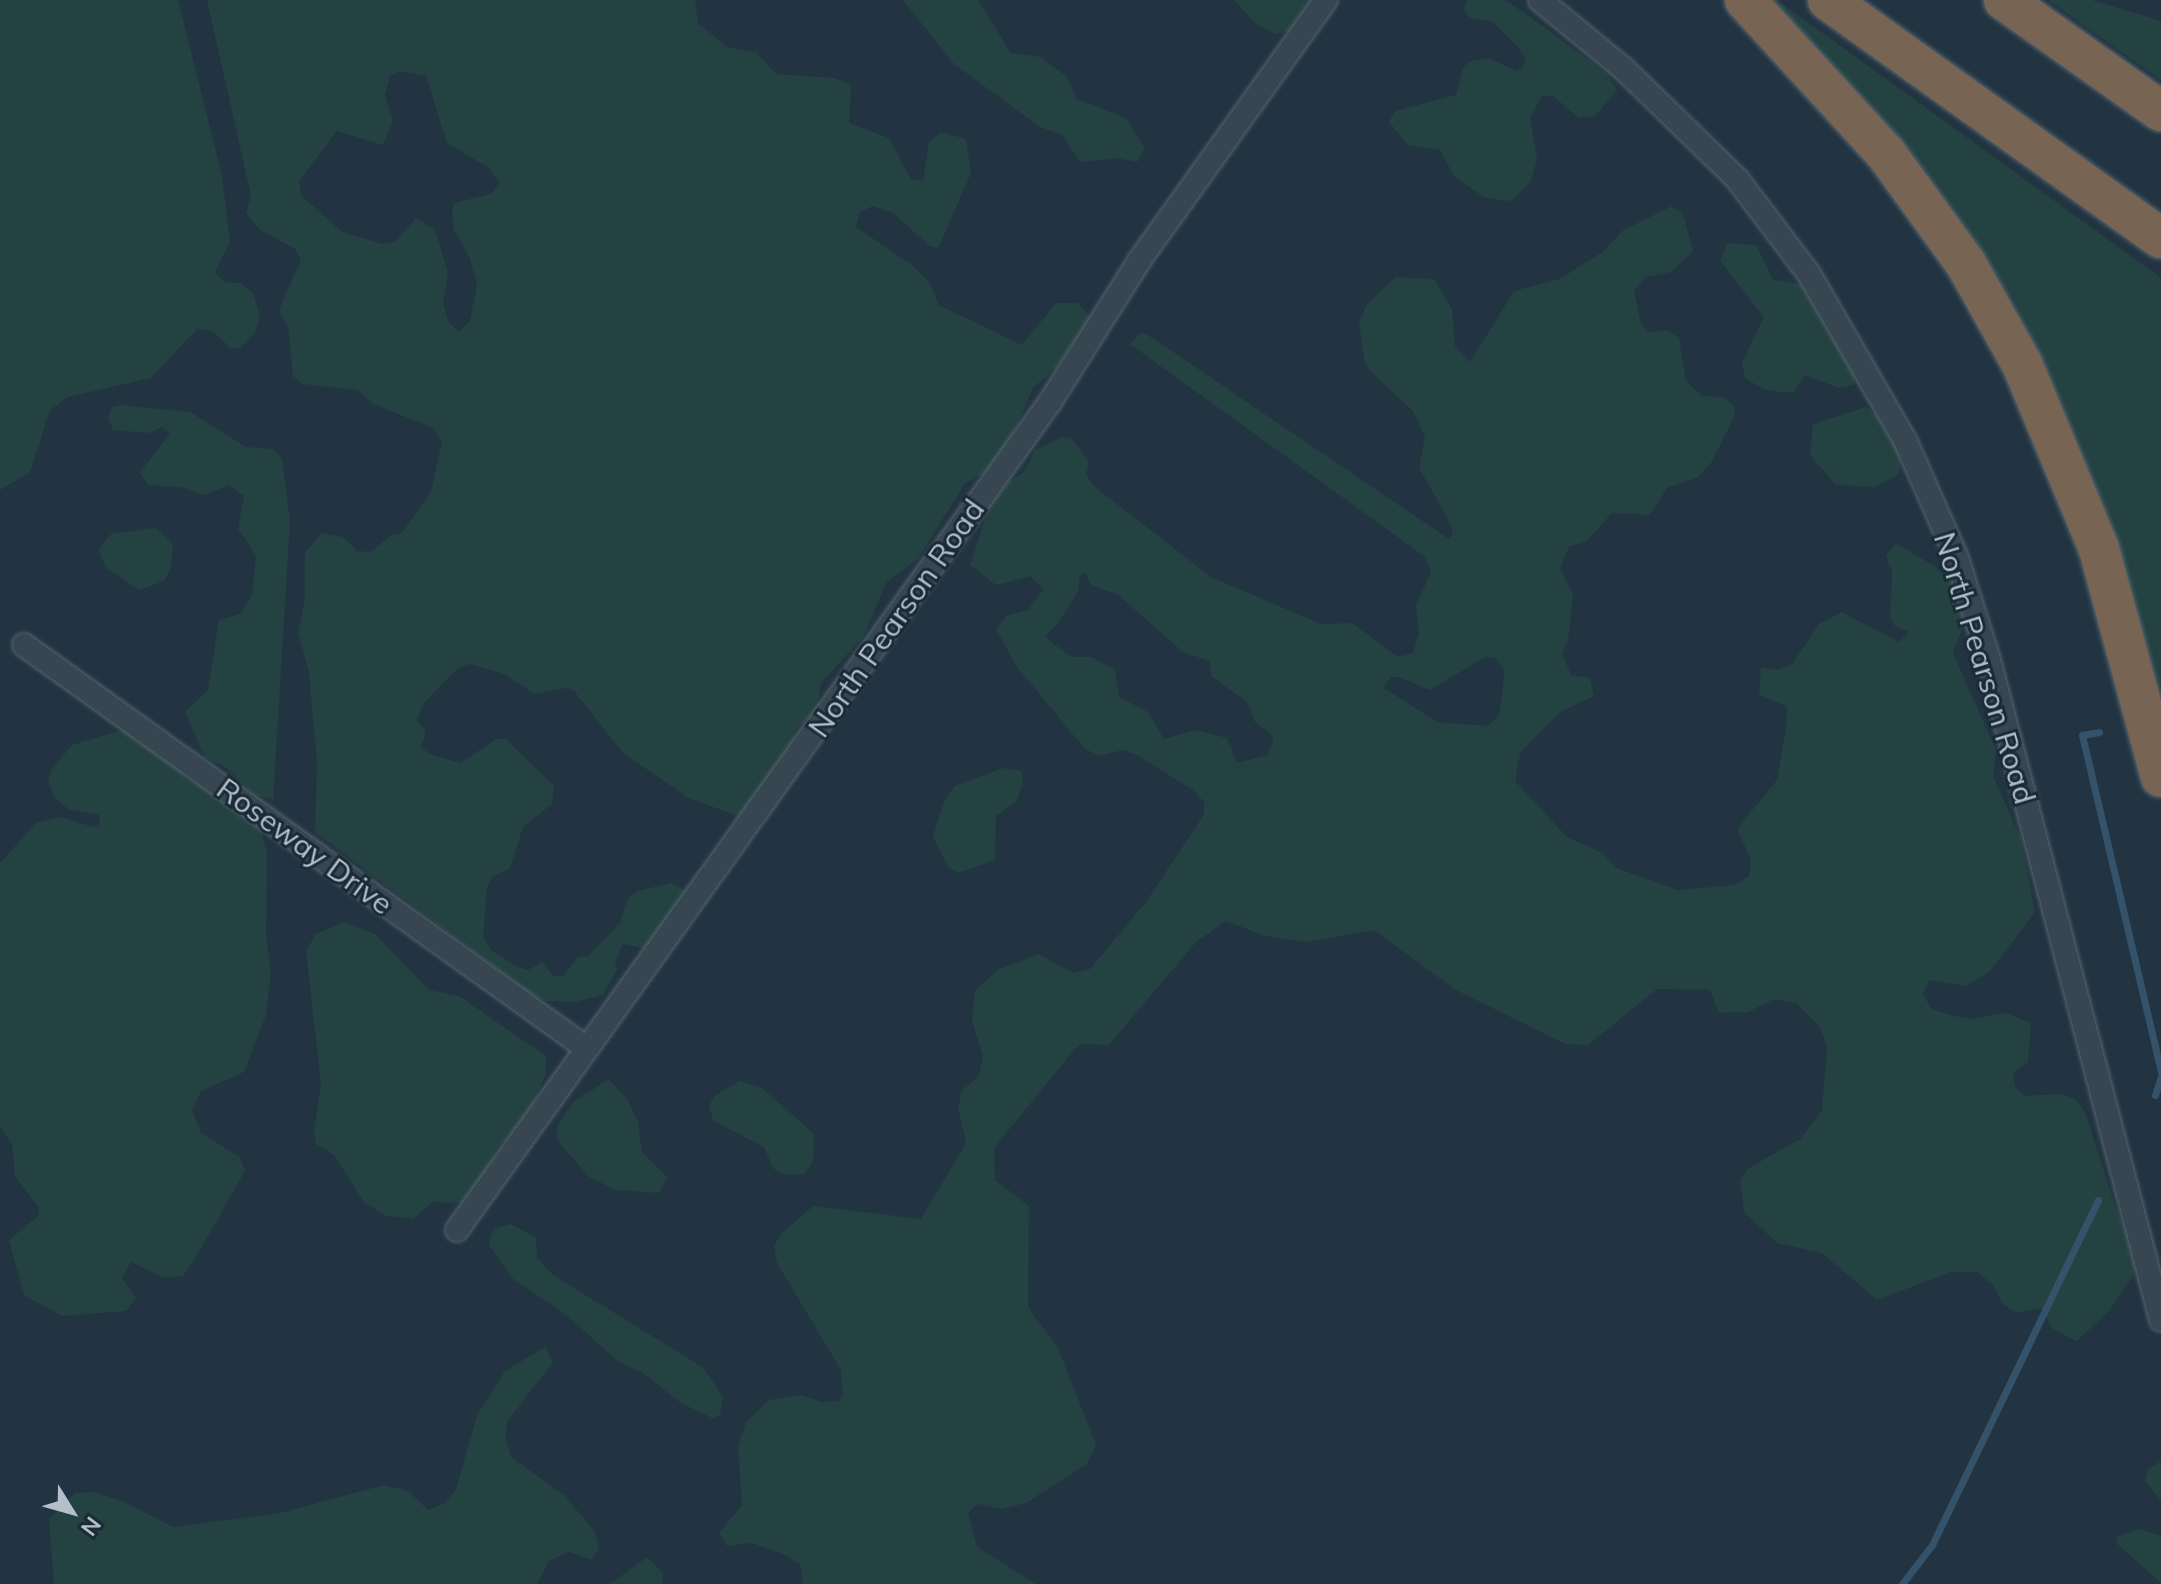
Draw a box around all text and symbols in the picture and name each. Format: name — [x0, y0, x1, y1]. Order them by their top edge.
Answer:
street label: North Pearson Road — [800, 492, 992, 744]
street label: North Pearson Road — [1927, 528, 2043, 808]
street label: Roseway Drive — [210, 770, 400, 922]
north arrow — [32, 1472, 112, 1552]
text: N — [75, 1511, 107, 1542]

